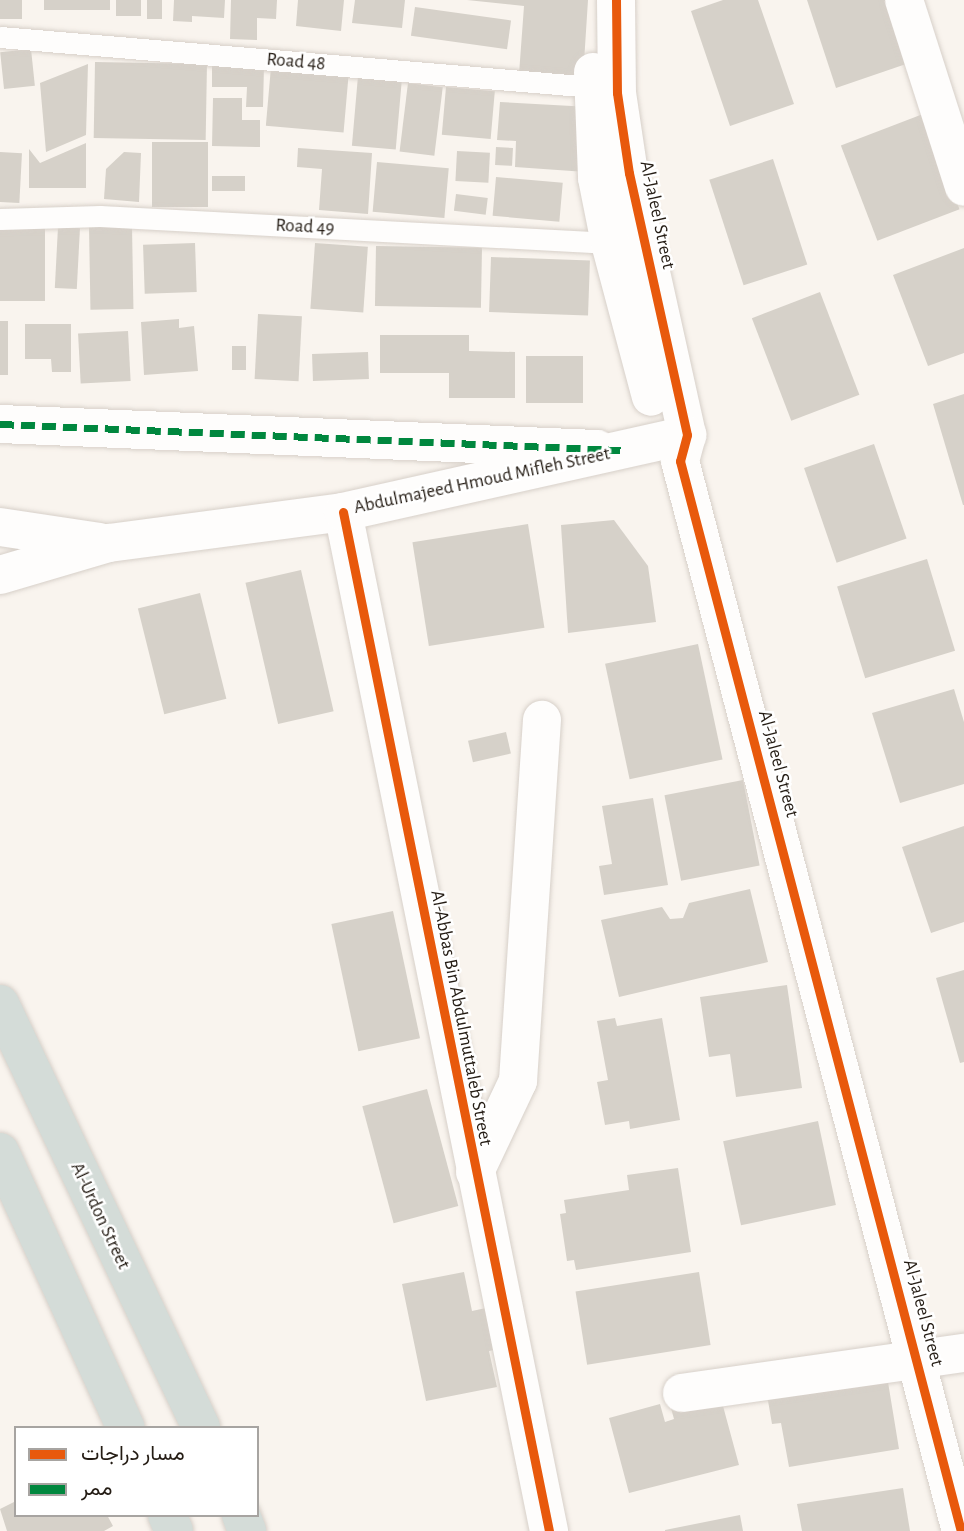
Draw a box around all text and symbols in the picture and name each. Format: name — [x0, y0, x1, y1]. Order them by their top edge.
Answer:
street label: Road 48 — [266, 48, 326, 76]
street label: Al-Jaleel Street — [634, 159, 680, 271]
street label: Road 49 — [275, 214, 335, 240]
street label: Abdulmajeed Hmoud Mifleh Street — [352, 443, 612, 519]
street label: Al-Jaleel Street — [753, 708, 803, 820]
street label: Al-Abbas Bin Abdulmuttaleb Street — [425, 888, 497, 1148]
street label: Al-Urdon Street — [65, 1159, 135, 1273]
street label: Al-Jaleel Street — [898, 1257, 948, 1369]
legend — [14, 1426, 259, 1517]
text: مسار دراجات — [81, 1443, 185, 1464]
text: ممر — [81, 1478, 112, 1499]

